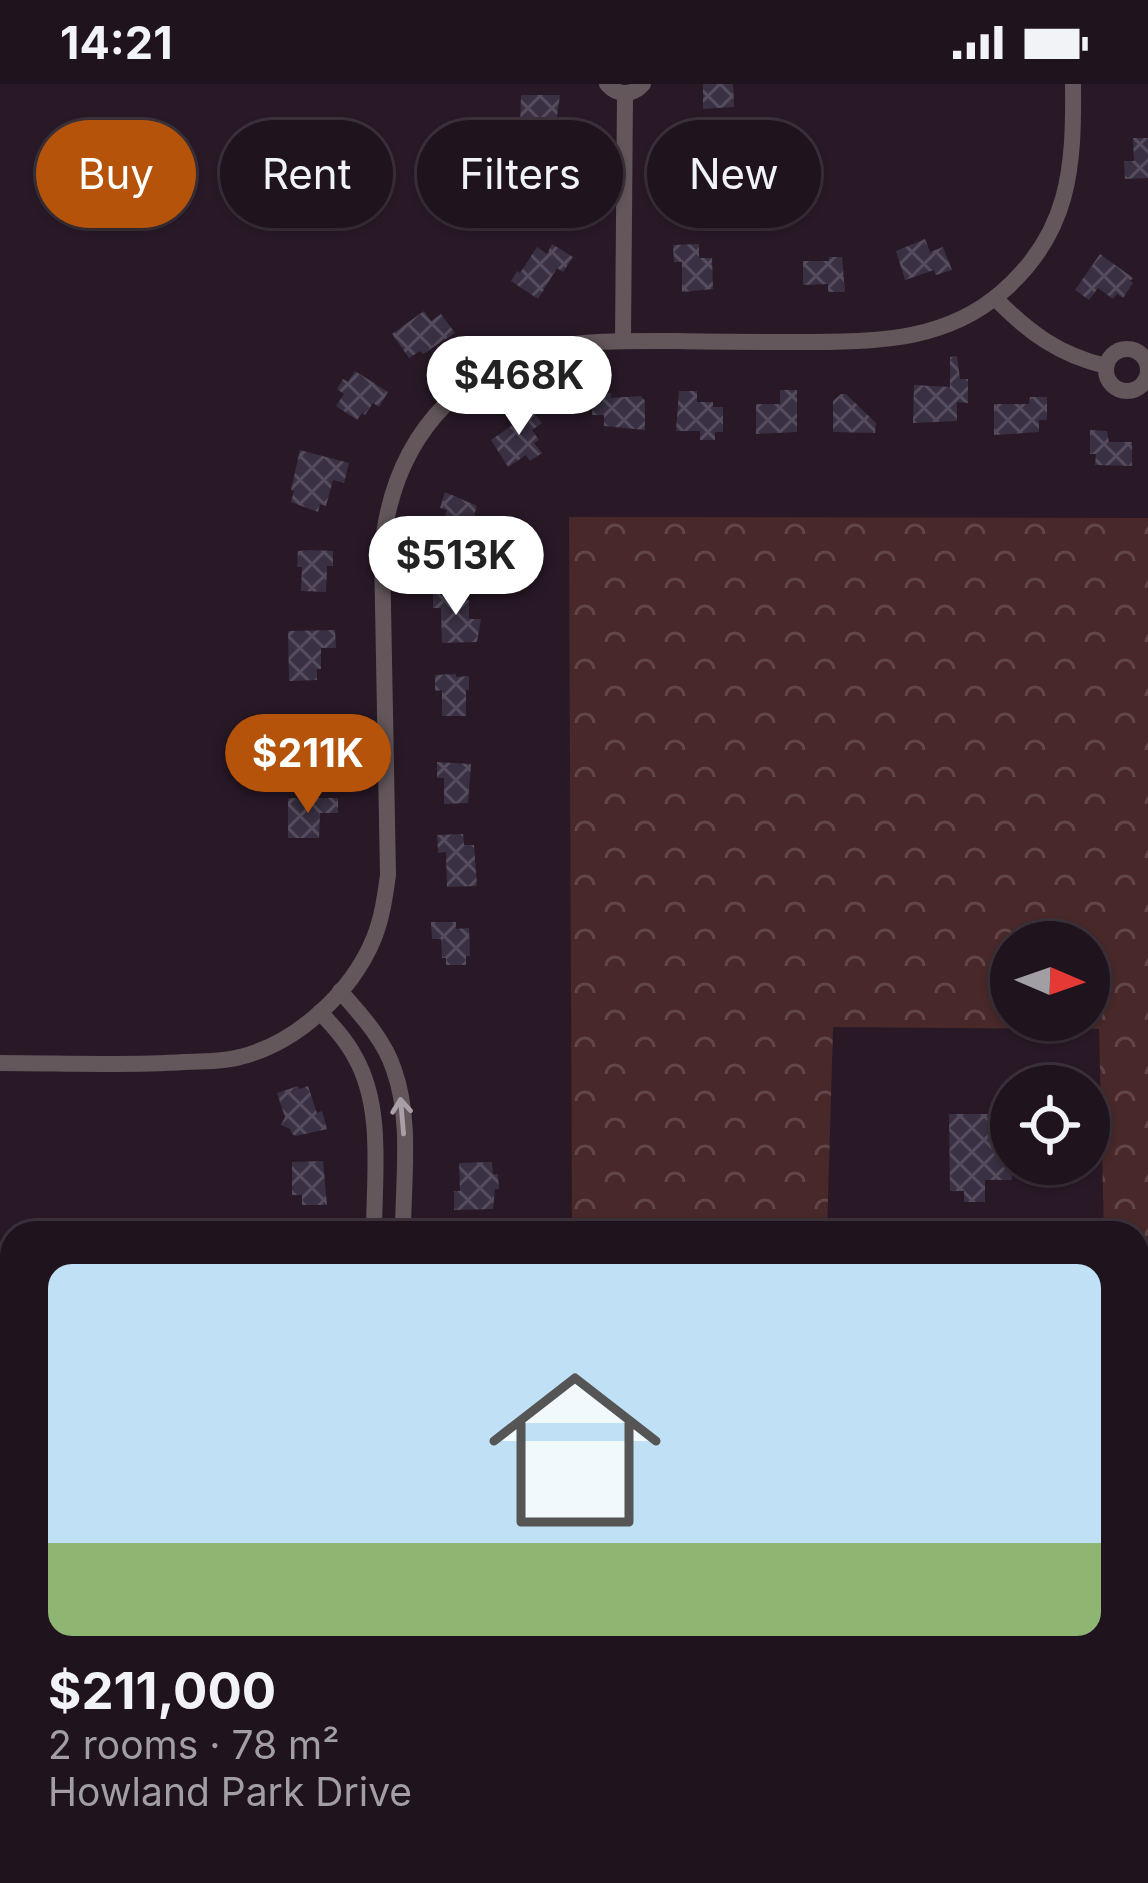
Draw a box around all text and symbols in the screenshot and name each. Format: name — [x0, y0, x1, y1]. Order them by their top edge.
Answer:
text: 14:21 — [60, 15, 173, 70]
chip: Buy — [36, 120, 196, 228]
chip: Rent — [220, 120, 393, 228]
chip: Filters — [417, 120, 623, 228]
chip: New — [647, 120, 821, 228]
pin: $468K — [435, 336, 603, 438]
text: $468K — [454, 351, 584, 398]
pin: $513K — [372, 516, 540, 618]
text: $513K — [396, 531, 516, 578]
pin: $211K — [224, 714, 392, 816]
text: $211K — [252, 729, 364, 776]
north arrow — [990, 921, 1110, 1041]
map controls — [990, 921, 1110, 1185]
button: locate — [990, 1065, 1110, 1185]
one-way arrow — [390, 1097, 413, 1136]
icon: home — [467, 1342, 683, 1558]
text: $211,000 — [48, 1660, 276, 1721]
text: 2 rooms · 78 m² — [48, 1721, 340, 1768]
text: Howland Park Drive — [48, 1768, 412, 1815]

